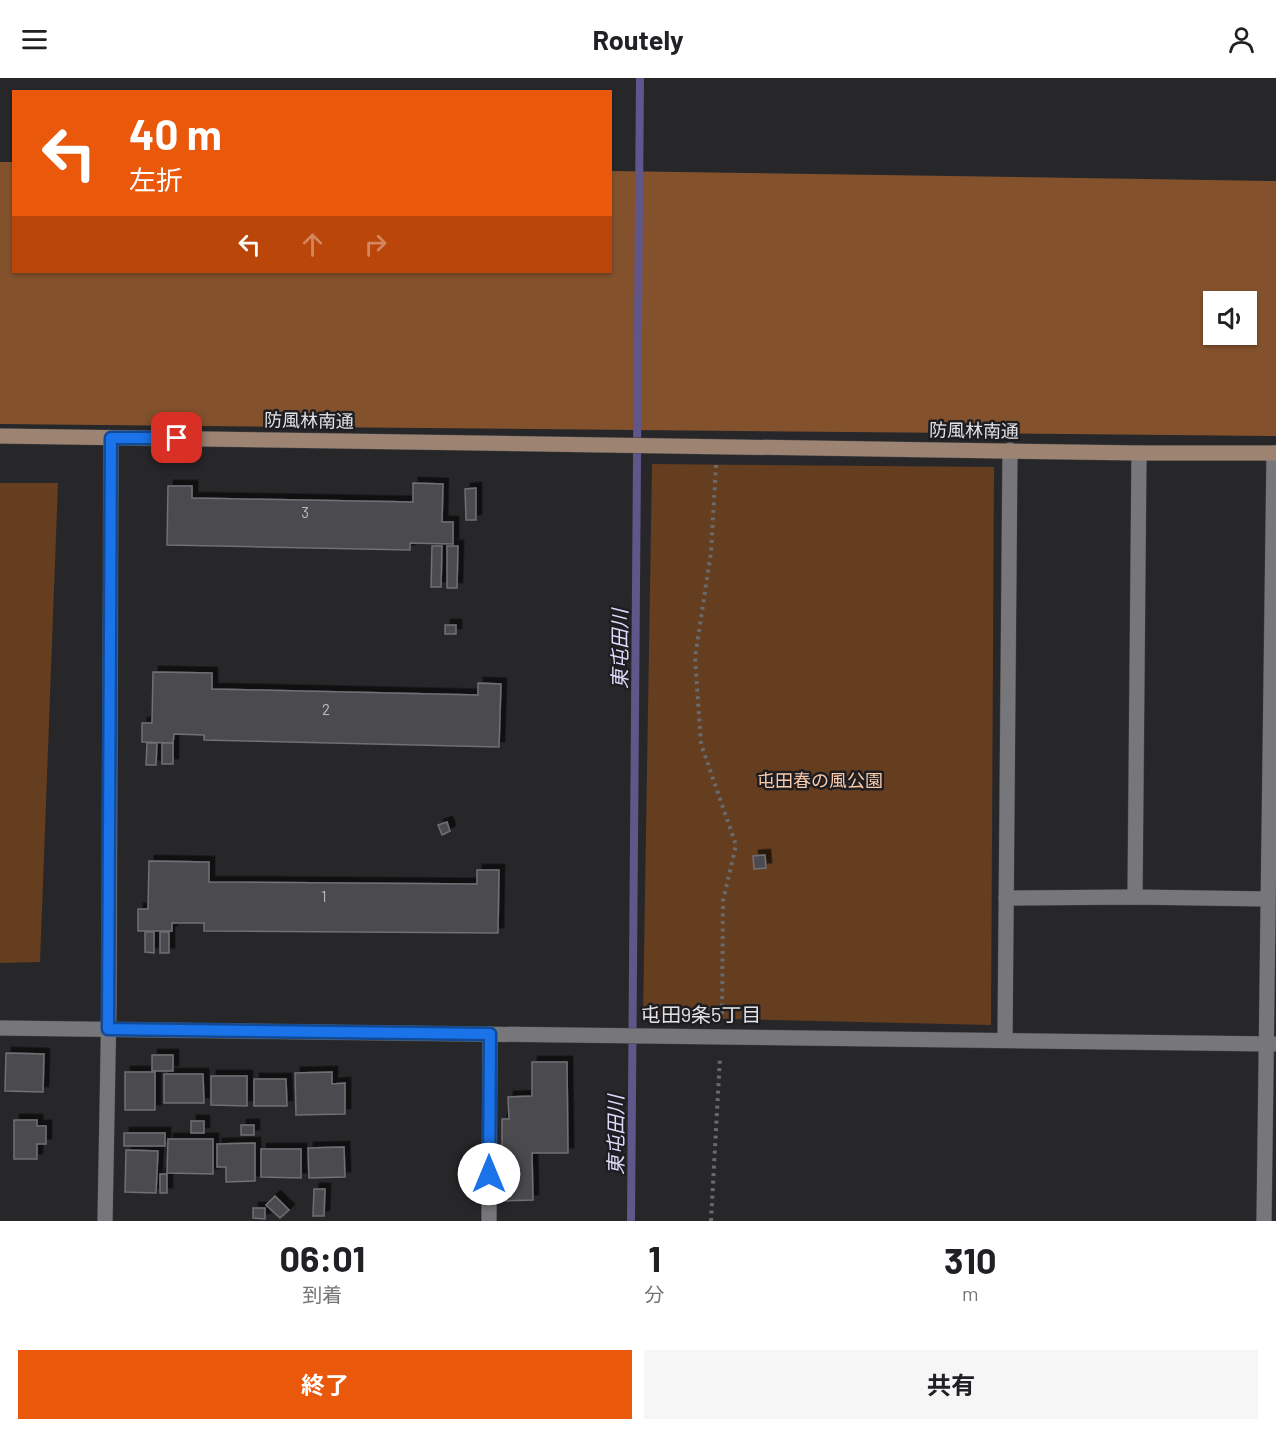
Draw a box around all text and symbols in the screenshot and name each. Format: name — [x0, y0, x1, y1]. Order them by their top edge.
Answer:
icon: menu — [18, 23, 51, 56]
text: Routely — [592, 23, 684, 55]
icon: person — [1225, 23, 1258, 56]
text: 40 m — [129, 108, 222, 158]
icon: left — [30, 114, 108, 192]
text: 左折 — [129, 163, 183, 195]
icon: left — [233, 228, 266, 261]
icon: ahead — [296, 228, 329, 261]
icon: right — [359, 228, 392, 261]
map controls — [1203, 291, 1257, 345]
button: sound — [1203, 291, 1257, 345]
street label: 防風林南通 — [264, 408, 354, 432]
pin — [151, 412, 202, 463]
street label: 防風林南通 — [929, 418, 1019, 442]
icon: arrive — [160, 421, 193, 454]
house number: 3 — [301, 503, 309, 521]
water label: 東屯田川 — [607, 607, 631, 689]
house number: 2 — [322, 700, 330, 718]
park label: 屯田春の風公園 — [757, 769, 883, 791]
house number: 1 — [321, 887, 327, 905]
district label: 屯田9条5丁目 — [641, 1002, 761, 1026]
water label: 東屯田川 — [603, 1093, 627, 1175]
position arrow — [457, 1142, 521, 1206]
text: 06:01 — [279, 1236, 365, 1279]
text: 1 — [648, 1236, 661, 1279]
text: 310 — [944, 1238, 997, 1281]
text: m — [962, 1281, 979, 1305]
text: 到着 — [302, 1282, 342, 1306]
text: 分 — [645, 1282, 665, 1306]
button: 終了 — [18, 1350, 632, 1419]
button: 共有 — [644, 1350, 1258, 1419]

